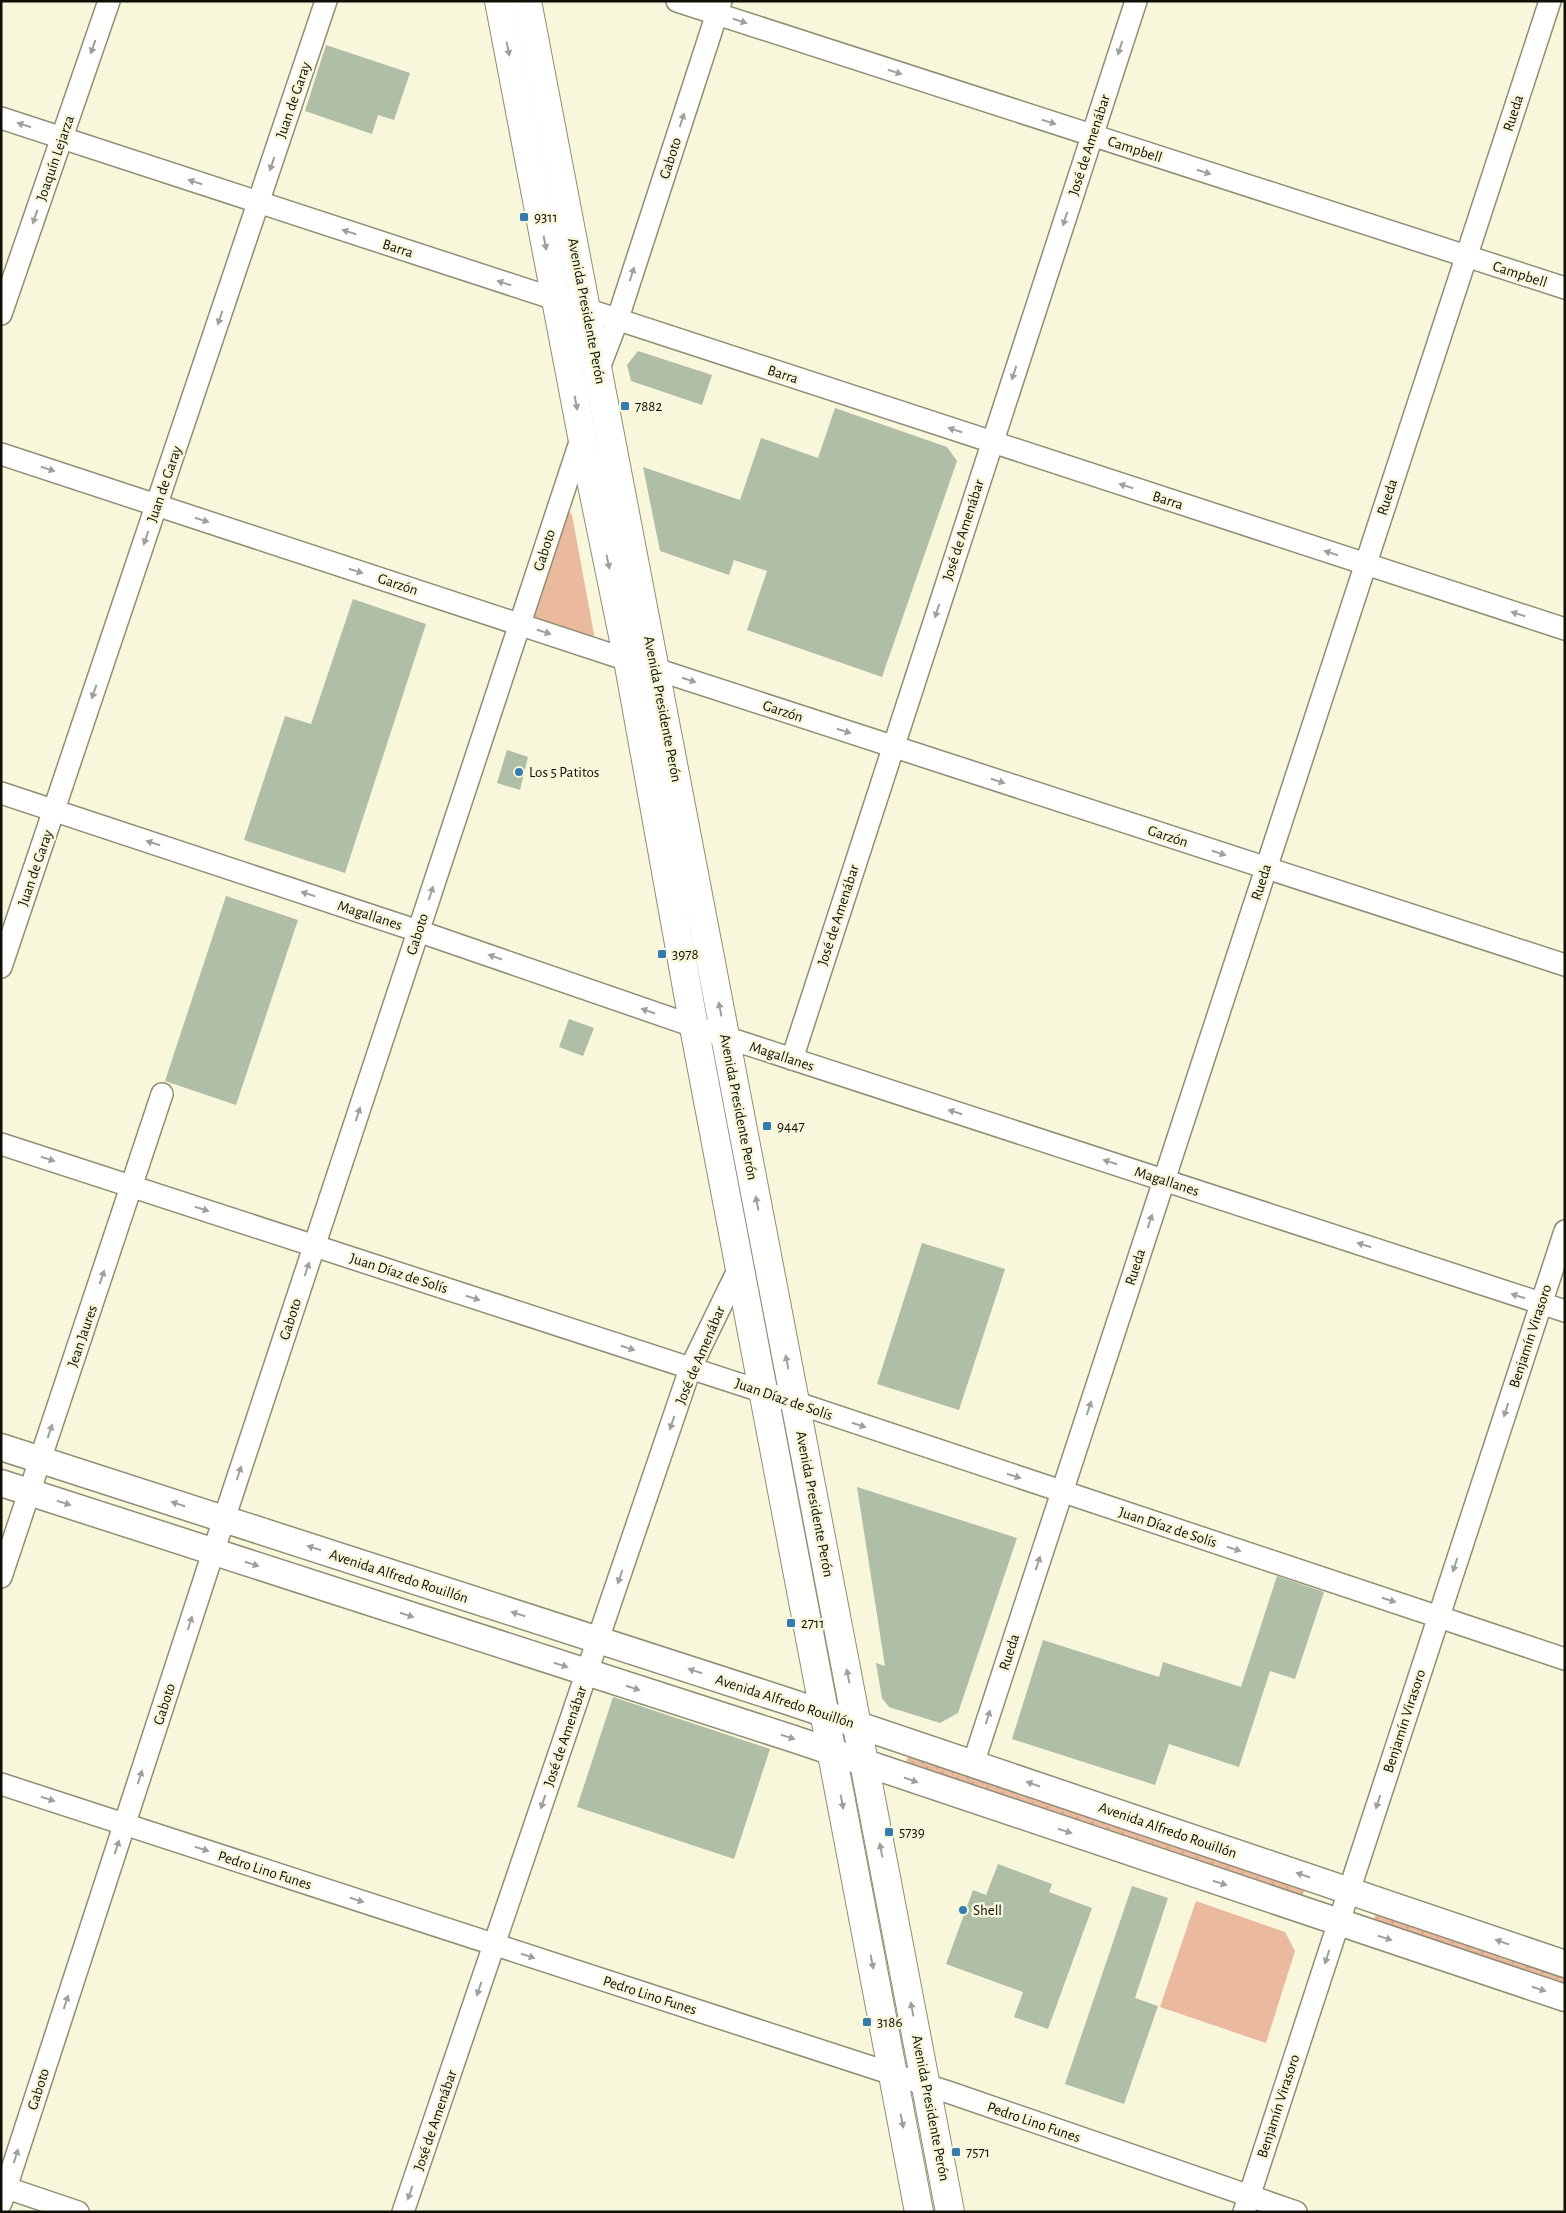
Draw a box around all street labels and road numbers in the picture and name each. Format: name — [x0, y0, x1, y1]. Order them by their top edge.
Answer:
street label: Juan de Garay — [273, 59, 314, 140]
street label: José de Amenábar — [1066, 93, 1113, 198]
street label: Rueda — [1501, 93, 1526, 133]
street label: Joaquín Lejarza — [34, 113, 77, 203]
street label: Campbell — [1106, 134, 1164, 165]
street label: Gaboto — [657, 135, 684, 181]
street label: Barra — [381, 237, 415, 260]
street label: Avenida Presidente Perón — [565, 237, 608, 386]
street label: Campbell — [1491, 259, 1549, 290]
street label: Barra — [766, 363, 800, 386]
street label: Juan de Garay — [144, 443, 185, 524]
street label: Rueda — [1375, 477, 1400, 517]
street label: José de Amenábar — [940, 478, 987, 583]
street label: Barra — [1151, 489, 1185, 512]
street label: Gaboto — [531, 527, 558, 573]
street label: Garzón — [376, 571, 420, 598]
street label: Avenida Presidente Perón — [641, 635, 684, 784]
street label: Garzón — [761, 698, 805, 725]
street label: Garzón — [1146, 823, 1190, 850]
street label: Juan de Garay — [15, 827, 56, 908]
street label: Rueda — [1249, 862, 1274, 902]
street label: José de Amenábar — [815, 863, 862, 968]
street label: Magallanes — [336, 898, 404, 933]
street label: Gaboto — [404, 911, 431, 957]
street label: Avenida Presidente Perón — [717, 1033, 760, 1182]
street label: Magallanes — [748, 1039, 816, 1074]
street label: Magallanes — [1133, 1164, 1201, 1199]
street label: Rueda — [1123, 1247, 1148, 1287]
street label: Juan Díaz de Solís — [348, 1251, 450, 1296]
street label: Benjamín Virasoro — [1507, 1283, 1554, 1390]
street label: Gaboto — [277, 1296, 304, 1342]
street label: Jean Jaures — [65, 1303, 100, 1369]
street label: José de Amenábar — [673, 1304, 728, 1407]
street label: Juan Díaz de Solís — [733, 1376, 835, 1423]
street label: Avenida Presidente Perón — [793, 1430, 836, 1579]
street label: Juan Díaz de Solís — [1117, 1505, 1219, 1550]
street label: Avenida Alfredo Rouillón — [328, 1547, 470, 1606]
street label: Rueda — [997, 1632, 1022, 1672]
street label: Benjamín Virasoro — [1381, 1668, 1428, 1775]
street label: Avenida Alfredo Rouillón — [714, 1672, 856, 1731]
street label: Gaboto — [151, 1681, 178, 1727]
street label: José de Amenábar — [541, 1684, 590, 1788]
street label: Avenida Alfredo Rouillón — [1097, 1800, 1239, 1861]
street label: Pedro Lino Funes — [216, 1848, 314, 1893]
street label: Pedro Lino Funes — [601, 1973, 699, 2018]
street label: Avenida Presidente Perón — [909, 2034, 952, 2183]
street label: Benjamín Virasoro — [1255, 2053, 1302, 2160]
street label: Gaboto — [25, 2066, 52, 2112]
street label: José de Amenábar — [411, 2068, 460, 2172]
street label: Pedro Lino Funes — [985, 2100, 1082, 2145]

